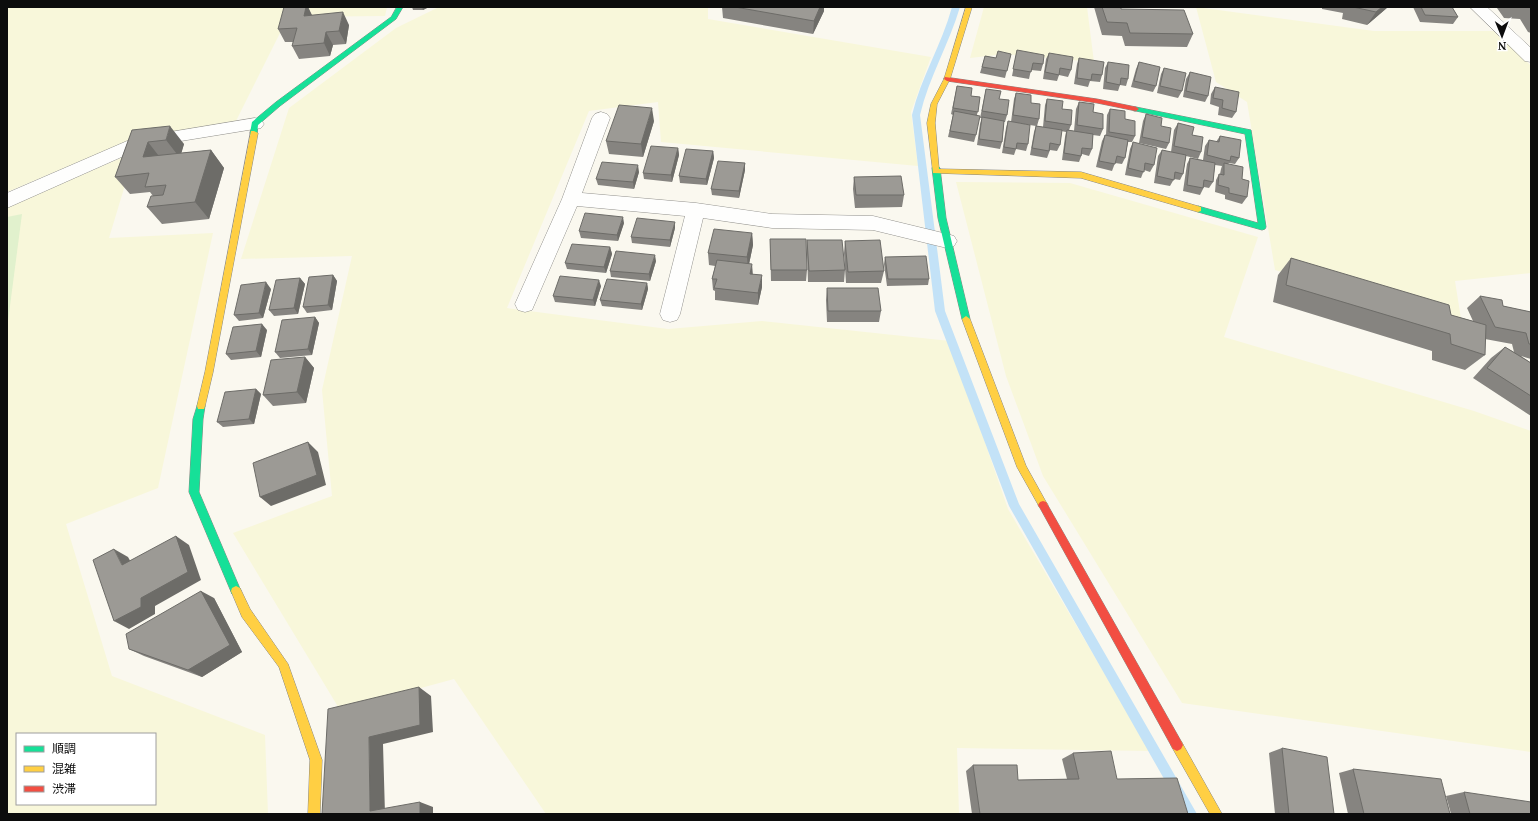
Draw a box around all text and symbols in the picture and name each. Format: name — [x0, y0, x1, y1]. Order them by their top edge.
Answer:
north arrow — [1482, 16, 1522, 56]
text: N — [1497, 39, 1506, 53]
legend — [16, 733, 156, 805]
text: 順調 — [52, 741, 76, 756]
text: 混雑 — [52, 761, 76, 776]
text: 渋滞 — [52, 781, 76, 796]

